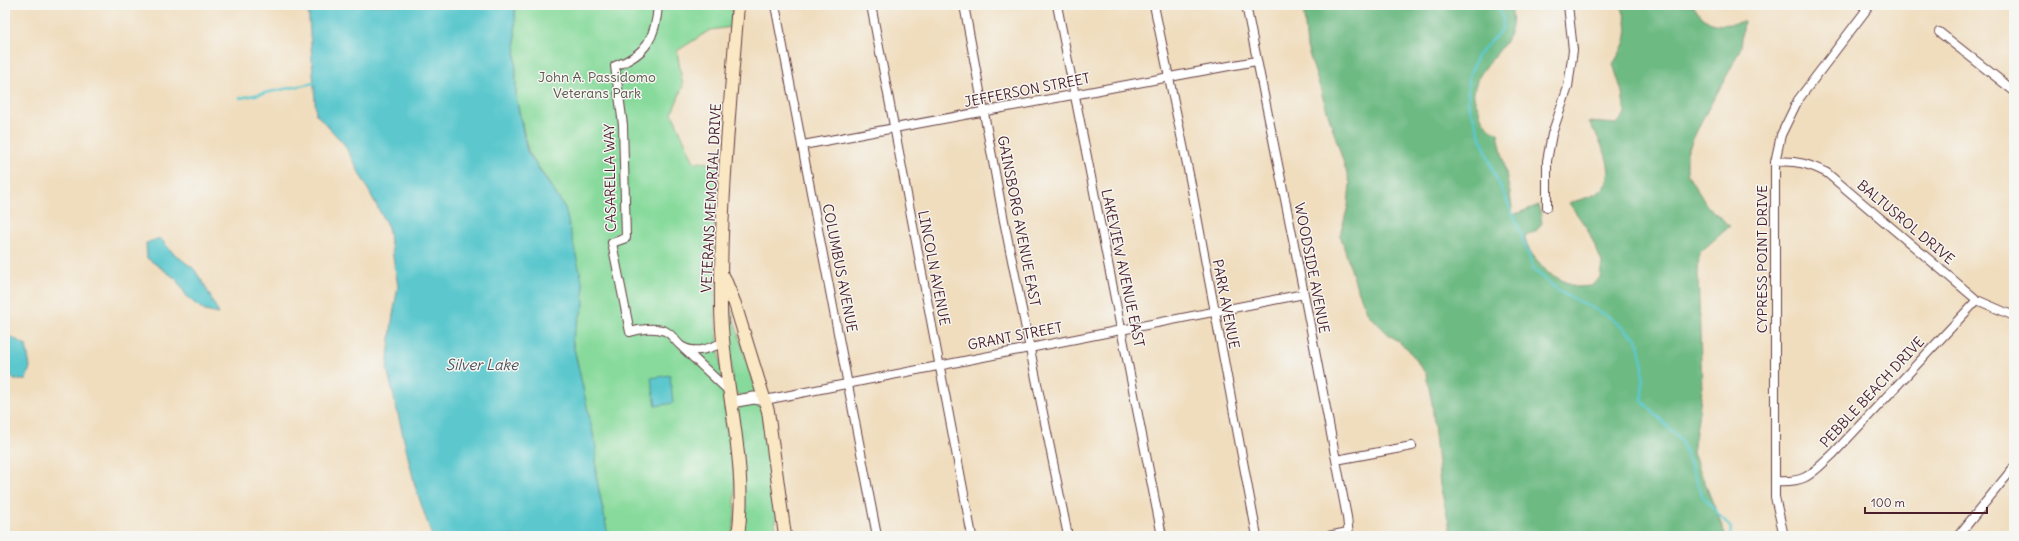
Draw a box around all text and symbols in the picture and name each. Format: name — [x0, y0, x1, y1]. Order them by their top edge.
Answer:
park label: John A. Passidomo Veterans Park — [538, 68, 656, 102]
street label: JEFFERSON STREET — [963, 69, 1091, 111]
street label: VETERANS MEMORIAL DRIVE — [697, 103, 725, 293]
street label: CASARELLA WAY — [600, 124, 620, 232]
street label: GAINSBORG AVENUE EAST — [994, 134, 1044, 308]
street label: BALTUSROL DRIVE — [1854, 176, 1958, 268]
street label: CYPRESS POINT DRIVE — [1753, 185, 1771, 333]
street label: LAKEVIEW AVENUE EAST — [1097, 187, 1149, 349]
street label: WOODSIDE AVENUE — [1291, 201, 1333, 335]
street label: COLUMBUS AVENUE — [819, 202, 861, 334]
street label: LINCOLN AVENUE — [914, 209, 954, 327]
street label: PARK AVENUE — [1208, 258, 1244, 350]
street label: GRANT STREET — [966, 318, 1064, 354]
street label: PEBBLE BEACH DRIVE — [1816, 333, 1928, 451]
water label: Silver Lake — [446, 355, 519, 374]
scale bar — [1865, 489, 1987, 515]
text: 100 m — [1871, 495, 1905, 510]

